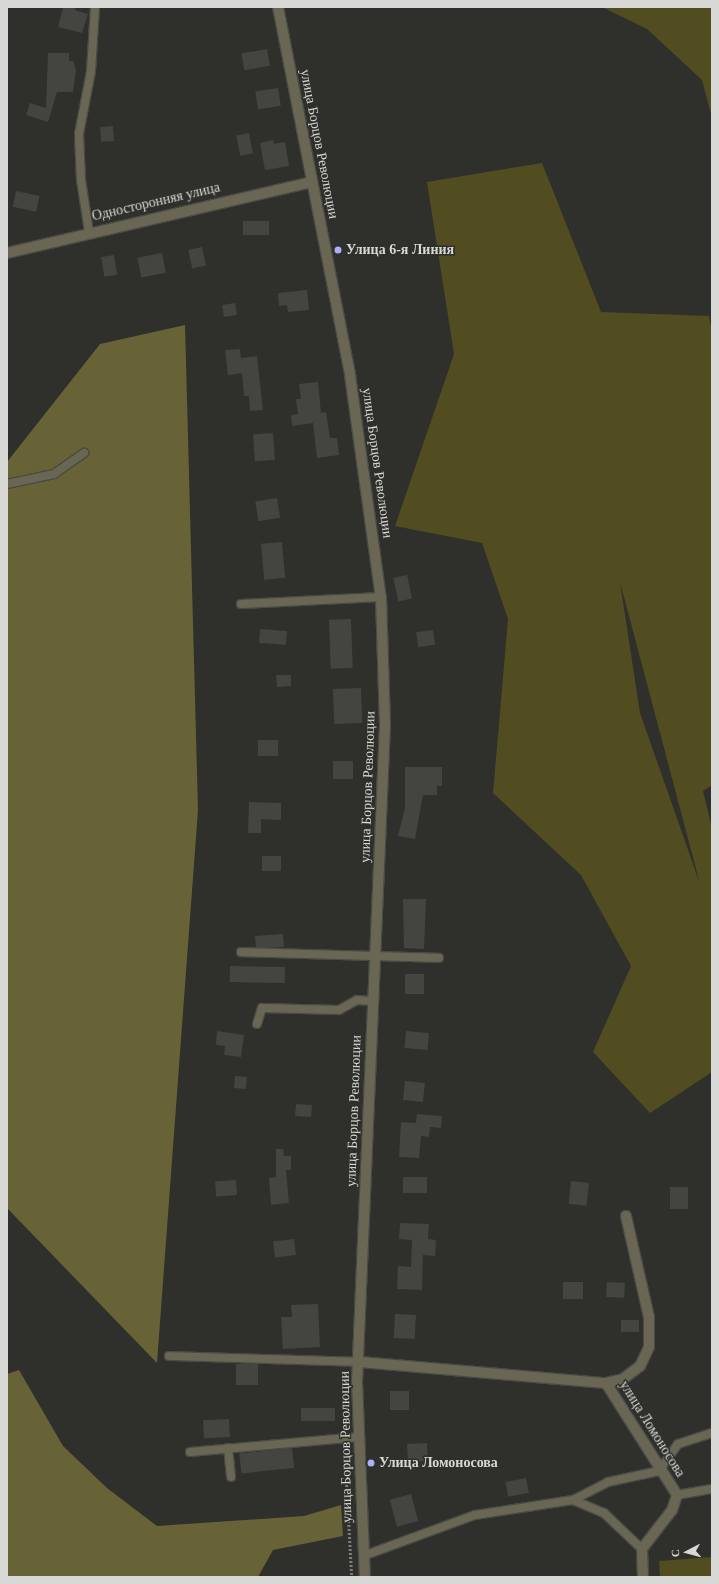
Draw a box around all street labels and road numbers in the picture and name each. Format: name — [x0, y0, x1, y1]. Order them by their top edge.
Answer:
street label: улица Борцов Революции — [296, 68, 342, 220]
street label: Односторонняя улица — [90, 179, 222, 225]
street label: улица Борцов Революции — [358, 387, 396, 539]
street label: улица Борцов Революции — [357, 711, 379, 863]
street label: улица Борцов Революции — [343, 1035, 365, 1187]
street label: улица Борцов Революции — [336, 1371, 356, 1523]
street label: улица Ломоносова — [616, 1378, 688, 1480]

